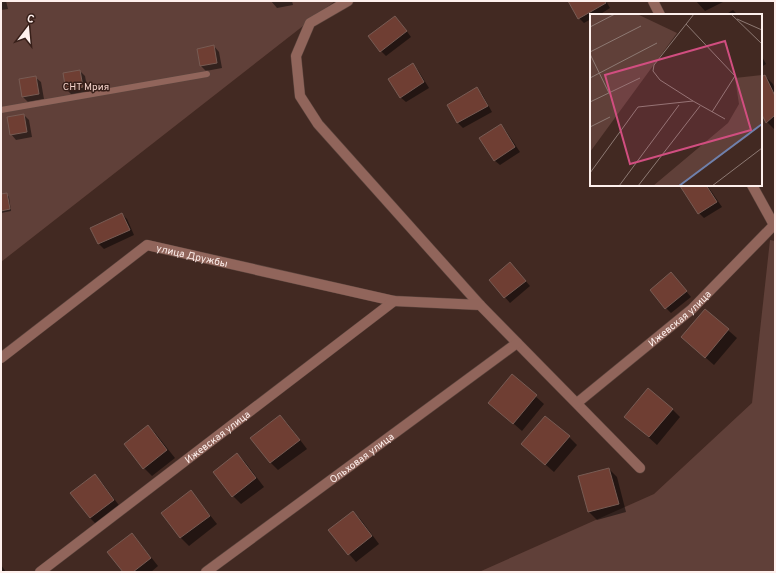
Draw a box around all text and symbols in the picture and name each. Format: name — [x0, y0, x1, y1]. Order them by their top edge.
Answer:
north arrow — [8, 8, 48, 48]
text: С — [25, 12, 36, 27]
inset map — [590, 14, 762, 186]
park label: СНТ Мрия — [63, 81, 109, 94]
street label: улица Дружбы — [155, 242, 229, 271]
street label: Ижевская улица — [646, 288, 715, 350]
street label: Ижевская улица — [183, 408, 253, 467]
street label: Ольховая улица — [328, 431, 397, 487]

